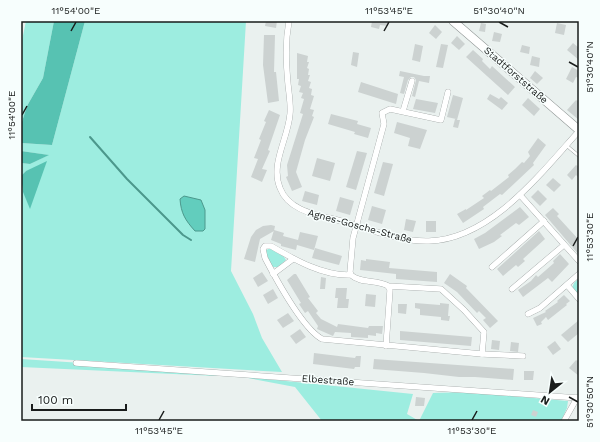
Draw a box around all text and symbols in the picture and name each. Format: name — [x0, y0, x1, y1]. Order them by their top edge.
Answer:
text: 11°54'00"E — [51, 5, 101, 16]
text: 11°53'45"E — [365, 5, 413, 16]
text: 51°30'40"N — [473, 5, 525, 16]
text: 51°30'40"N — [584, 41, 595, 93]
street label: Stadtforststraße — [482, 44, 550, 106]
text: 11°54'00"E — [6, 90, 17, 140]
street label: Agnes-Gosche-Straße — [307, 207, 413, 245]
text: 11°53'30"E — [584, 213, 595, 261]
north arrow — [530, 372, 570, 412]
street label: Elbestraße — [301, 373, 355, 387]
text: 51°30'50"N — [584, 376, 595, 428]
scale bar — [32, 386, 126, 412]
text: 100 m — [38, 393, 73, 407]
text: N — [538, 393, 552, 408]
text: 11°53'45"E — [135, 425, 183, 436]
text: 11°53'30"E — [448, 425, 496, 436]

